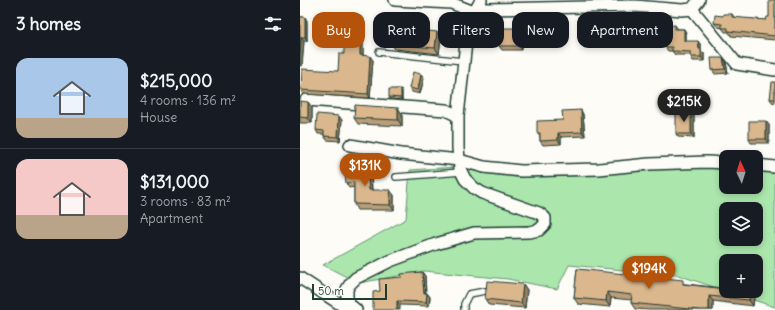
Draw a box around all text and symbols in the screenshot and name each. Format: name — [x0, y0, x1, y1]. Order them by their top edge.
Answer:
chip: Buy — [312, 12, 365, 48]
chip: Rent — [373, 12, 430, 48]
chip: Filters — [438, 12, 504, 48]
chip: New — [512, 12, 569, 48]
chip: Apartment — [577, 12, 673, 48]
text: 3 homes — [16, 13, 81, 35]
icon: filters — [262, 13, 284, 35]
text: $215,000 — [140, 70, 212, 92]
icon: home — [48, 74, 96, 122]
pin: $215K — [656, 89, 712, 123]
text: 4 rooms · 136 m² — [140, 92, 236, 109]
text: $215K — [667, 93, 702, 110]
text: House — [140, 109, 177, 126]
north arrow — [719, 150, 763, 194]
map controls — [719, 150, 763, 298]
pin: $131K — [337, 153, 393, 187]
text: $131K — [349, 157, 381, 174]
text: $131,000 — [140, 171, 209, 193]
icon: home — [48, 175, 96, 223]
text: 3 rooms · 83 m² — [140, 193, 231, 210]
button: layers — [719, 202, 763, 246]
text: Apartment — [140, 210, 203, 227]
button: + — [719, 254, 763, 298]
pin: $194K — [621, 256, 677, 290]
text: $194K — [631, 260, 667, 277]
scale bar — [312, 282, 387, 301]
text: 50 m — [318, 284, 344, 298]

